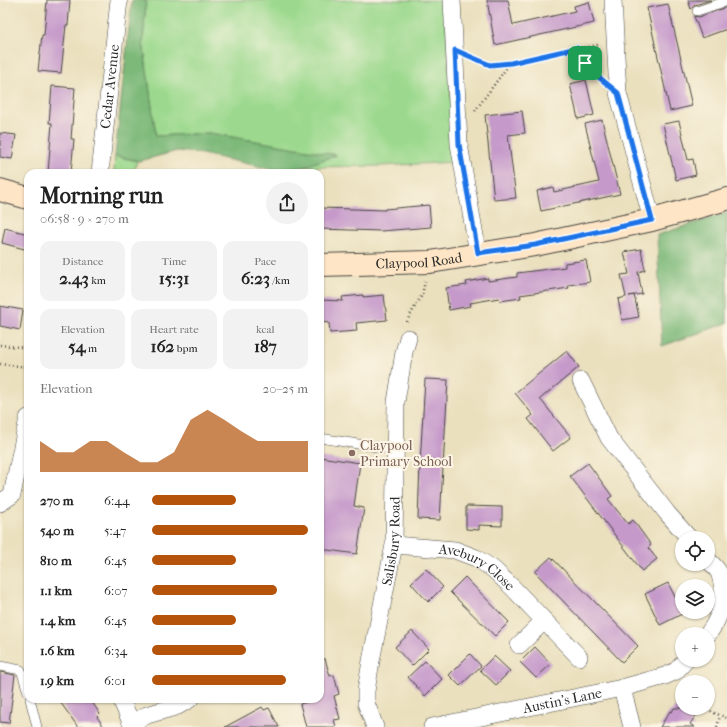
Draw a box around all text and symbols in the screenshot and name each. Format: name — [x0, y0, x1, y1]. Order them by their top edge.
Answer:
street label: Cedar Avenue — [96, 43, 123, 130]
pin — [568, 46, 602, 80]
icon: arrive — [574, 52, 596, 74]
button: share — [266, 182, 308, 224]
text: Morning run — [40, 183, 163, 209]
text: 06:58 · 9 × 270 m — [40, 211, 129, 226]
street label: Claypool Road — [375, 248, 464, 272]
text: Distance — [62, 255, 103, 268]
text: Time — [161, 255, 186, 268]
text: Pace — [254, 255, 276, 268]
text: 2.43 — [59, 268, 89, 288]
text: 15:31 — [159, 268, 189, 288]
text: 6:23 — [241, 268, 270, 288]
text: km — [89, 274, 106, 287]
text: /km — [270, 274, 290, 287]
text: Elevation — [60, 323, 105, 336]
text: Heart rate — [149, 323, 199, 336]
text: kcal — [256, 323, 275, 336]
text: 54 — [68, 336, 86, 356]
text: 162 — [150, 336, 174, 356]
text: 187 — [254, 336, 277, 356]
text: m — [86, 342, 97, 355]
text: bpm — [174, 342, 198, 355]
text: Elevation — [40, 381, 93, 396]
text: 20–25 m — [263, 381, 308, 396]
place label: Claypool Primary School — [360, 437, 452, 470]
marker: Claypool Primary School — [347, 448, 357, 458]
text: 270 m — [40, 493, 74, 508]
text: 6:44 — [104, 493, 130, 508]
street label: Salisbury Road — [378, 496, 403, 587]
text: 540 m — [40, 523, 74, 538]
text: 5:47 — [104, 523, 126, 538]
map controls — [675, 531, 715, 715]
button: locate — [675, 531, 715, 571]
street label: Avebury Close — [437, 540, 519, 594]
text: 810 m — [40, 553, 72, 568]
text: 6:45 — [104, 553, 127, 568]
button: layers — [675, 579, 715, 619]
text: 1.1 km — [40, 583, 72, 598]
text: 6:07 — [104, 583, 128, 598]
text: 1.4 km — [40, 613, 75, 628]
text: 6:45 — [104, 613, 127, 628]
button: + — [675, 627, 715, 667]
text: 1.6 km — [40, 643, 74, 658]
text: 6:34 — [104, 643, 127, 658]
text: 1.9 km — [40, 673, 74, 688]
text: 6:01 — [104, 673, 126, 688]
button: − — [675, 675, 715, 715]
street label: Austin's Lane — [520, 684, 603, 717]

